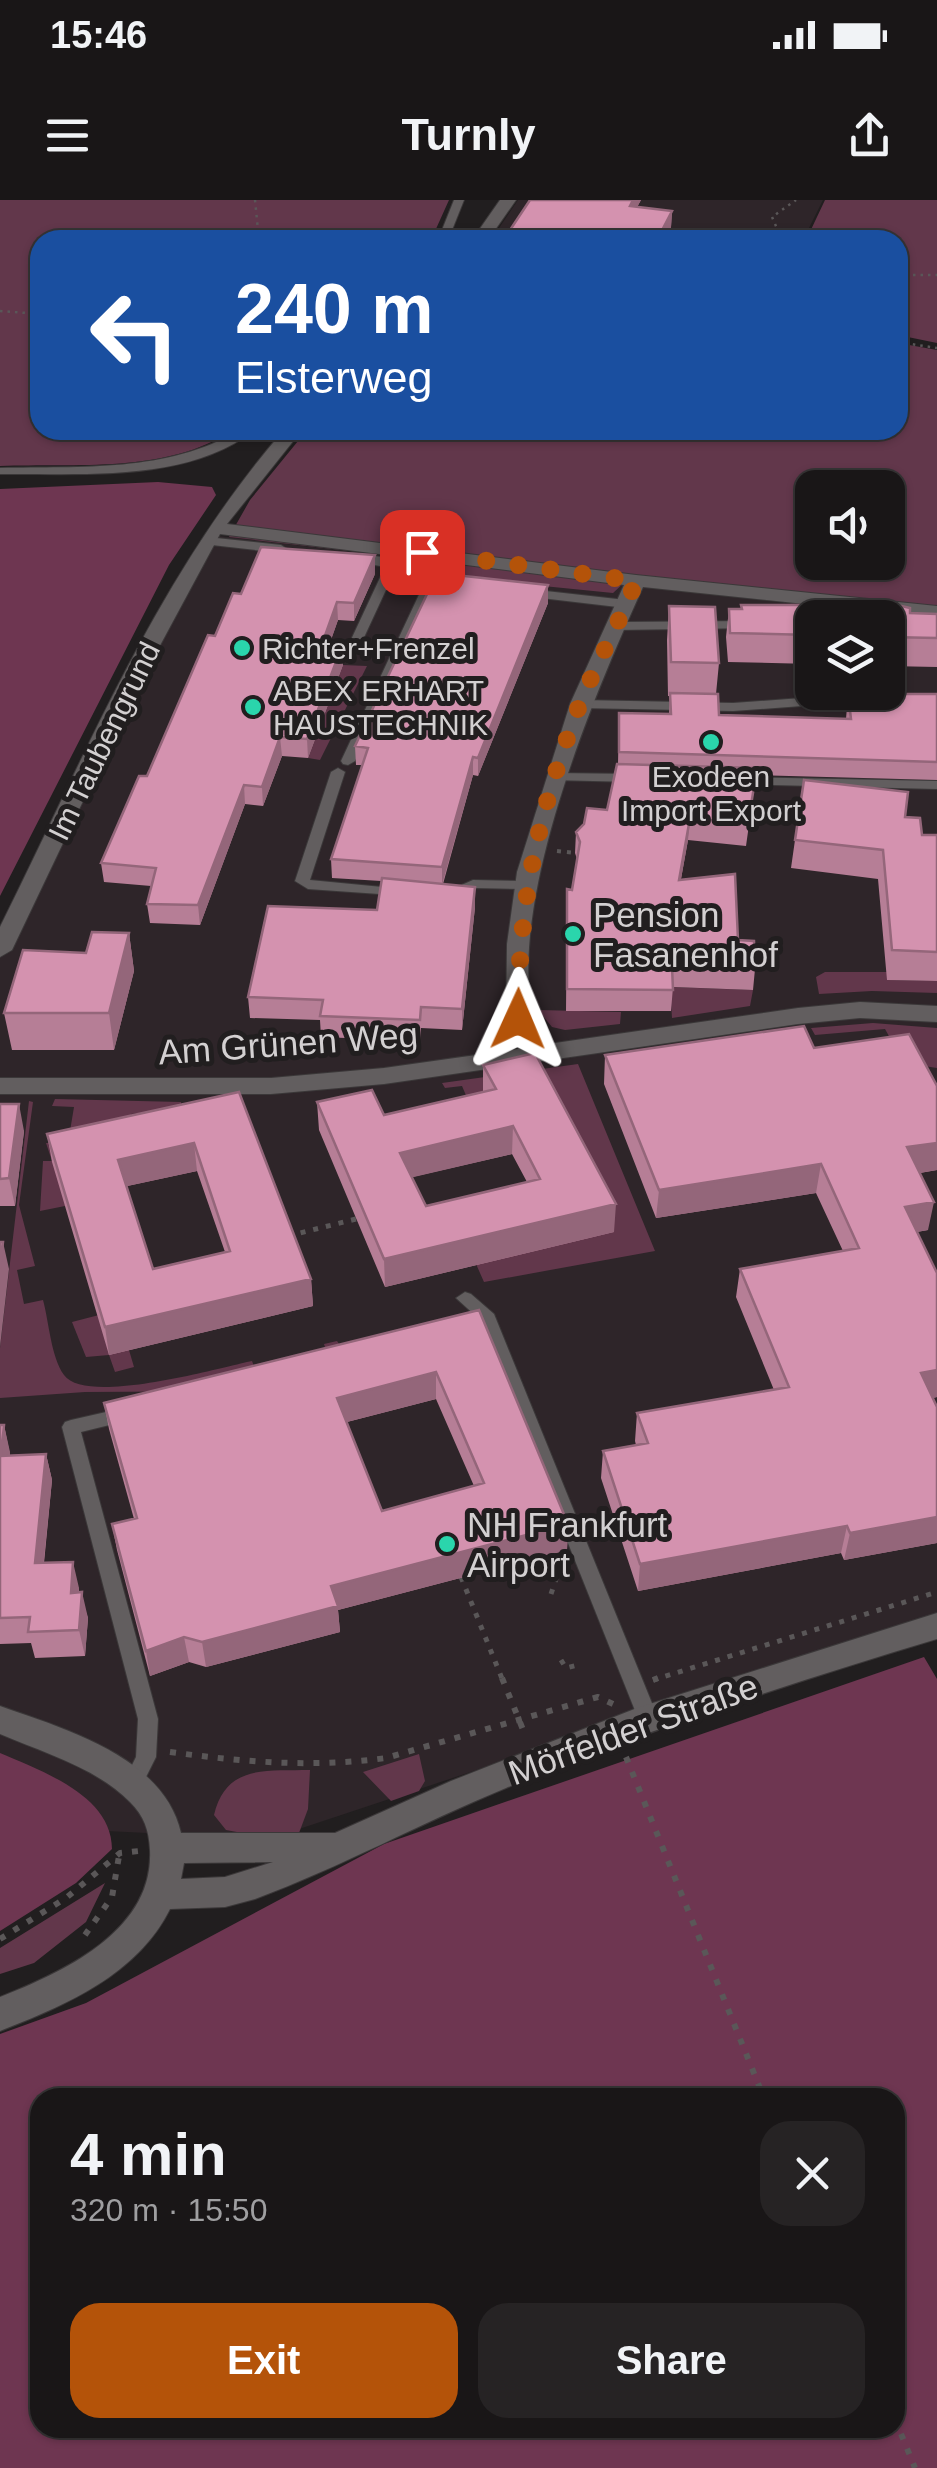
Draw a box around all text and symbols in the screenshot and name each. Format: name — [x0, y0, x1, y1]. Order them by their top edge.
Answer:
text: 15:46 — [50, 14, 147, 56]
icon: menu — [40, 108, 95, 163]
icon: share — [842, 108, 897, 163]
text: Turnly — [401, 109, 536, 160]
icon: left — [70, 270, 200, 400]
text: 240 m — [235, 270, 433, 348]
text: Elsterweg — [235, 352, 433, 403]
map controls — [795, 470, 905, 710]
button: sound — [795, 470, 905, 580]
pin — [380, 510, 465, 595]
icon: arrive — [395, 525, 450, 580]
button: layers — [795, 600, 905, 710]
place label: Richter+Frenzel — [262, 632, 475, 665]
street label: Im Taubengrund — [42, 637, 166, 845]
marker: Richter+Frenzel — [231, 637, 253, 659]
place label: ABEX ERHART HAUSTECHNIK — [273, 674, 488, 741]
marker: ABEX ERHART HAUSTECHNIK — [242, 696, 264, 718]
marker: Exodeen Import Export — [700, 731, 722, 753]
place label: Exodeen Import Export — [621, 760, 802, 827]
place label: Pension Fasanenhof — [593, 895, 778, 974]
marker: Pension Fasanenhof — [562, 923, 584, 945]
position arrow — [466, 967, 570, 1071]
street label: Am Grünen Weg — [157, 1014, 419, 1072]
place label: NH Frankfurt Airport — [467, 1505, 668, 1584]
marker: NH Frankfurt Airport — [436, 1533, 458, 1555]
street label: Mörfelder Straße — [503, 1666, 763, 1792]
text: 4 min — [70, 2121, 227, 2188]
button: close — [760, 2121, 865, 2226]
text: 320 m · 15:50 — [70, 2192, 267, 2228]
button: Exit — [70, 2303, 458, 2418]
button: Share — [478, 2303, 865, 2418]

